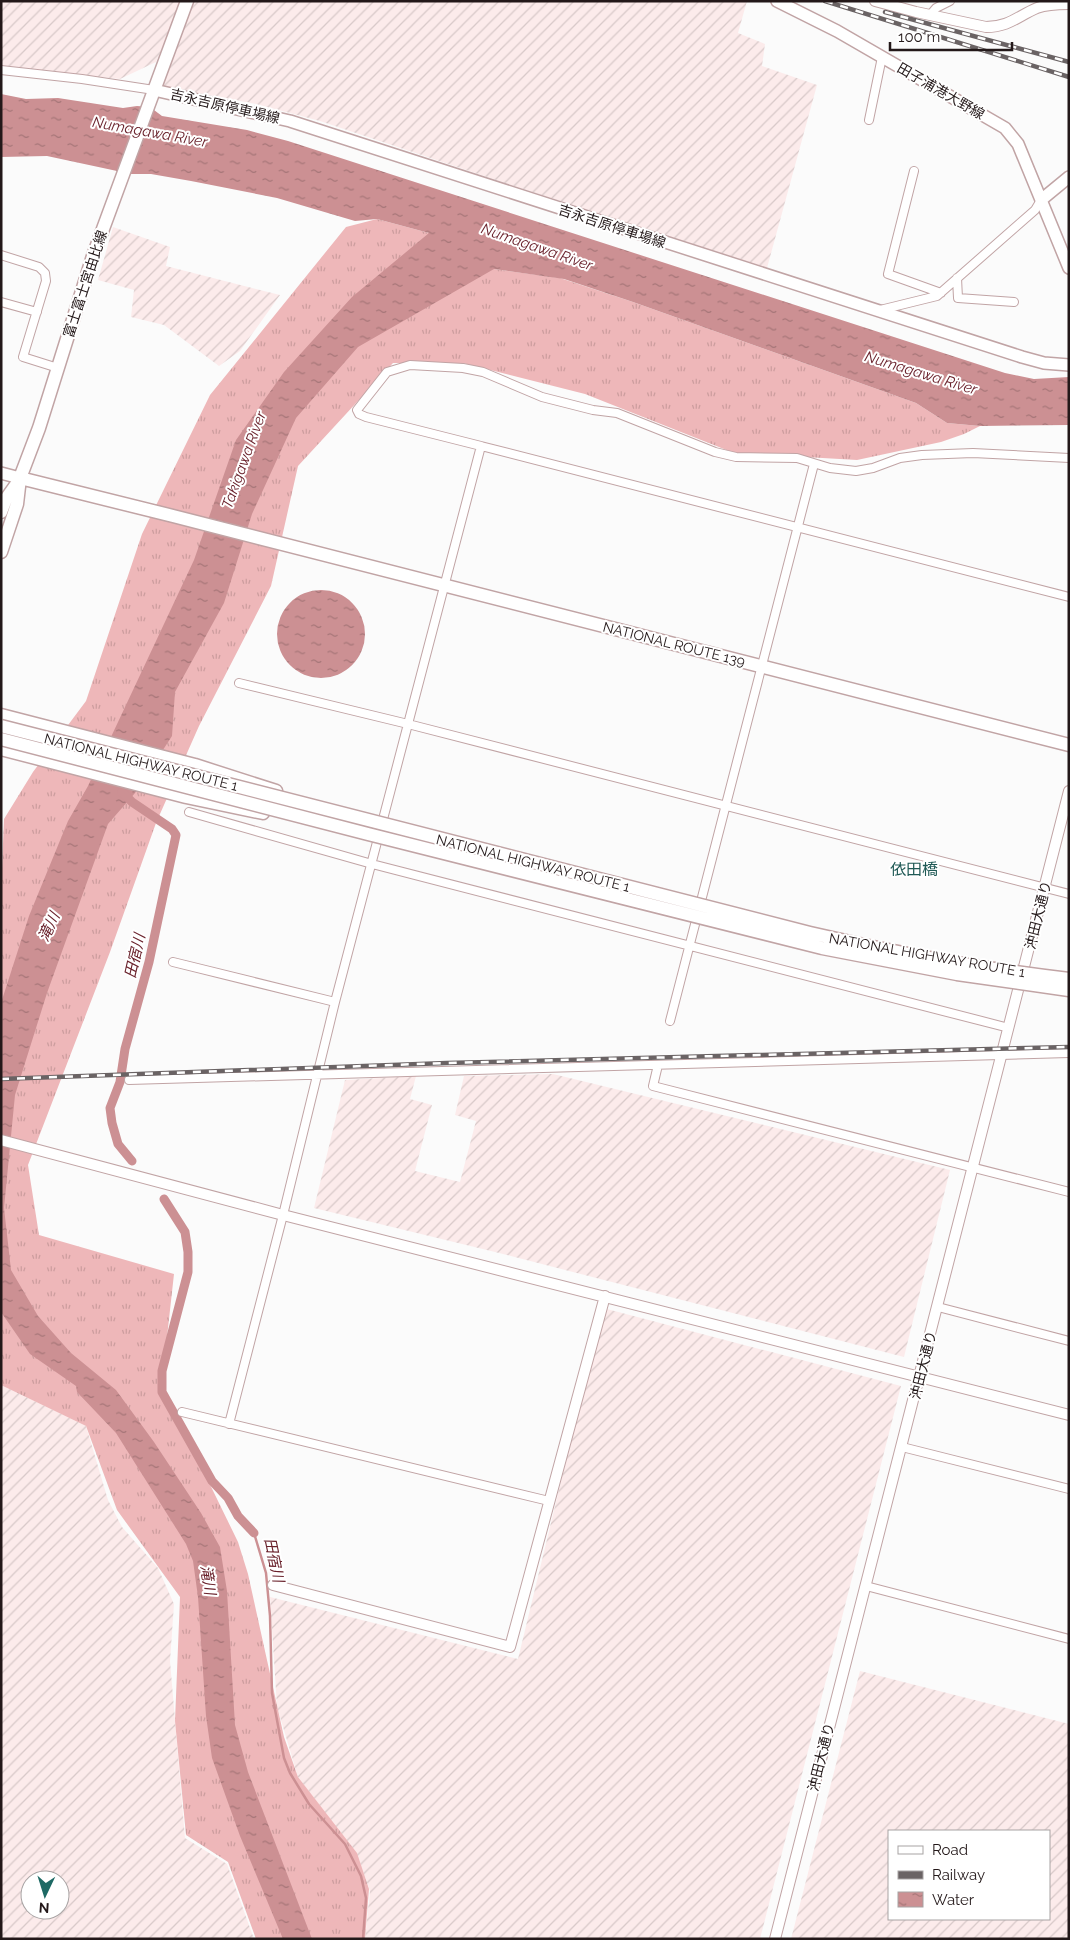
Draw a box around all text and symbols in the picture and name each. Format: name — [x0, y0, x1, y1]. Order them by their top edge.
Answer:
scale bar — [890, 20, 1012, 52]
text: 100 m — [898, 28, 940, 46]
street label: 田子浦港大野線 — [895, 60, 987, 122]
street label: 吉永吉原停車場線 — [169, 86, 281, 126]
water label: Numagawa River — [91, 113, 210, 151]
street label: 吉永吉原停車場線 — [556, 201, 668, 251]
water label: Numagawa River — [479, 220, 596, 275]
street label: 富士富士宮由比線 — [60, 228, 110, 340]
water label: Numagawa River — [863, 347, 980, 399]
water label: Takigawa River — [218, 408, 270, 511]
street label: NATIONAL ROUTE 139 — [601, 619, 747, 669]
street label: NATIONAL HIGHWAY ROUTE 1 — [43, 730, 239, 794]
street label: NATIONAL HIGHWAY ROUTE 1 — [435, 831, 631, 895]
district label: 依田橋 — [890, 860, 938, 879]
street label: 沖田大通り — [1022, 879, 1054, 951]
water label: 滝川 — [35, 908, 64, 944]
water label: 田宿川 — [121, 930, 149, 980]
street label: NATIONAL HIGHWAY ROUTE 1 — [828, 930, 1026, 980]
street label: 沖田大通り — [907, 1329, 939, 1401]
water label: 田宿川 — [261, 1536, 288, 1586]
water label: 滝川 — [197, 1564, 220, 1598]
street label: 沖田大通り — [805, 1721, 837, 1793]
legend — [888, 1830, 1050, 1920]
text: Road — [932, 1841, 968, 1859]
text: Railway — [932, 1866, 985, 1884]
north arrow — [20, 1870, 70, 1920]
text: Water — [932, 1891, 975, 1909]
text: N — [38, 1900, 50, 1916]

